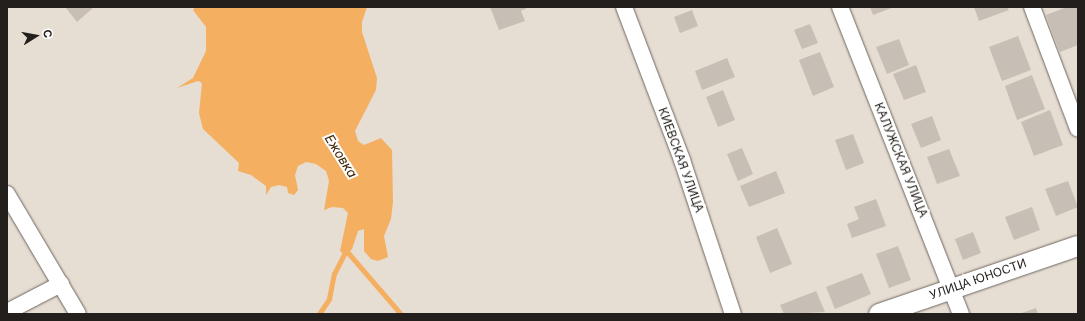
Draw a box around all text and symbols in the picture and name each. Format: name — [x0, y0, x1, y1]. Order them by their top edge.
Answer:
north arrow — [16, 16, 56, 56]
text: С — [40, 28, 55, 39]
street label: КАЛУЖСКАЯ УЛИЦА — [871, 100, 931, 220]
street label: КИЕВСКАЯ УЛИЦА — [655, 105, 707, 215]
water label: Ежовка — [322, 131, 360, 181]
street label: УЛИЦА ЮНОСТИ — [928, 256, 1028, 302]

